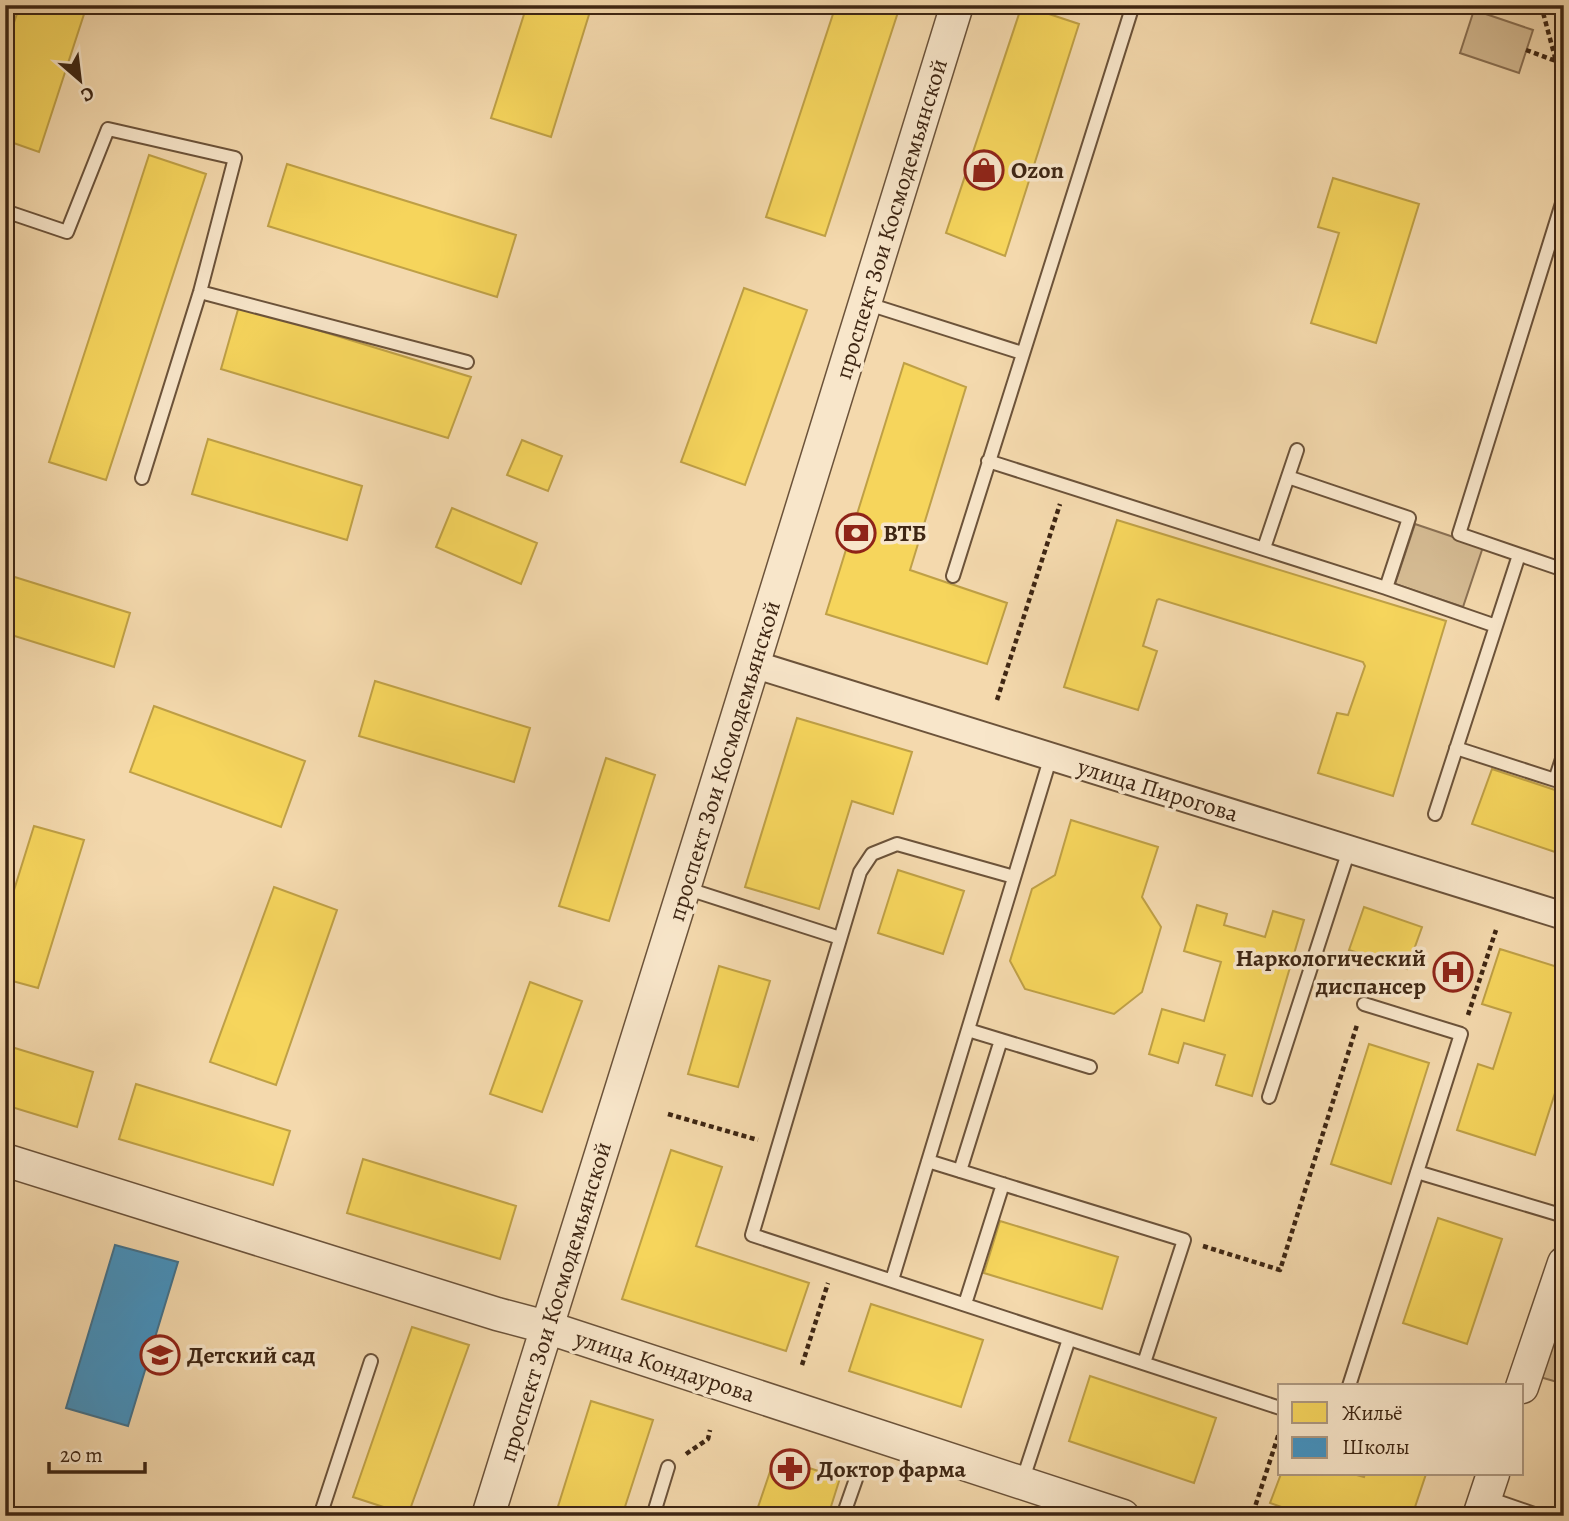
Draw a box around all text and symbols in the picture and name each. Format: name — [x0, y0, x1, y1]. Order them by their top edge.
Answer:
north arrow — [46, 46, 116, 116]
street label: проспект Зои Космодемьянской — [827, 55, 955, 383]
text: С — [76, 80, 99, 108]
shop icon: Ozon — [963, 149, 1005, 191]
place label: Ozon — [1011, 154, 1065, 186]
bank icon: ВТБ — [835, 512, 877, 554]
place label: ВТБ — [883, 517, 926, 549]
street label: проспект Зои Космодемьянской — [660, 597, 788, 925]
street label: улица Пирогова — [1073, 750, 1242, 830]
place label: Наркологический диспансер — [1235, 942, 1426, 1002]
hospital icon: Наркологический диспансер — [1432, 951, 1474, 993]
street label: проспект Зои Космодемьянской — [491, 1138, 619, 1466]
street label: улица Кондаурова — [570, 1322, 759, 1410]
school or university icon: Детский сад — [139, 1334, 181, 1376]
place label: Детский сад — [187, 1339, 315, 1371]
legend — [1278, 1384, 1524, 1476]
text: Жильё — [1342, 1399, 1403, 1427]
scale bar — [49, 1430, 145, 1474]
text: Школы — [1342, 1433, 1410, 1461]
text: 20 m — [60, 1441, 103, 1469]
pharmacy icon: Доктор фарма — [769, 1448, 811, 1490]
place label: Доктор фарма — [817, 1453, 967, 1485]

